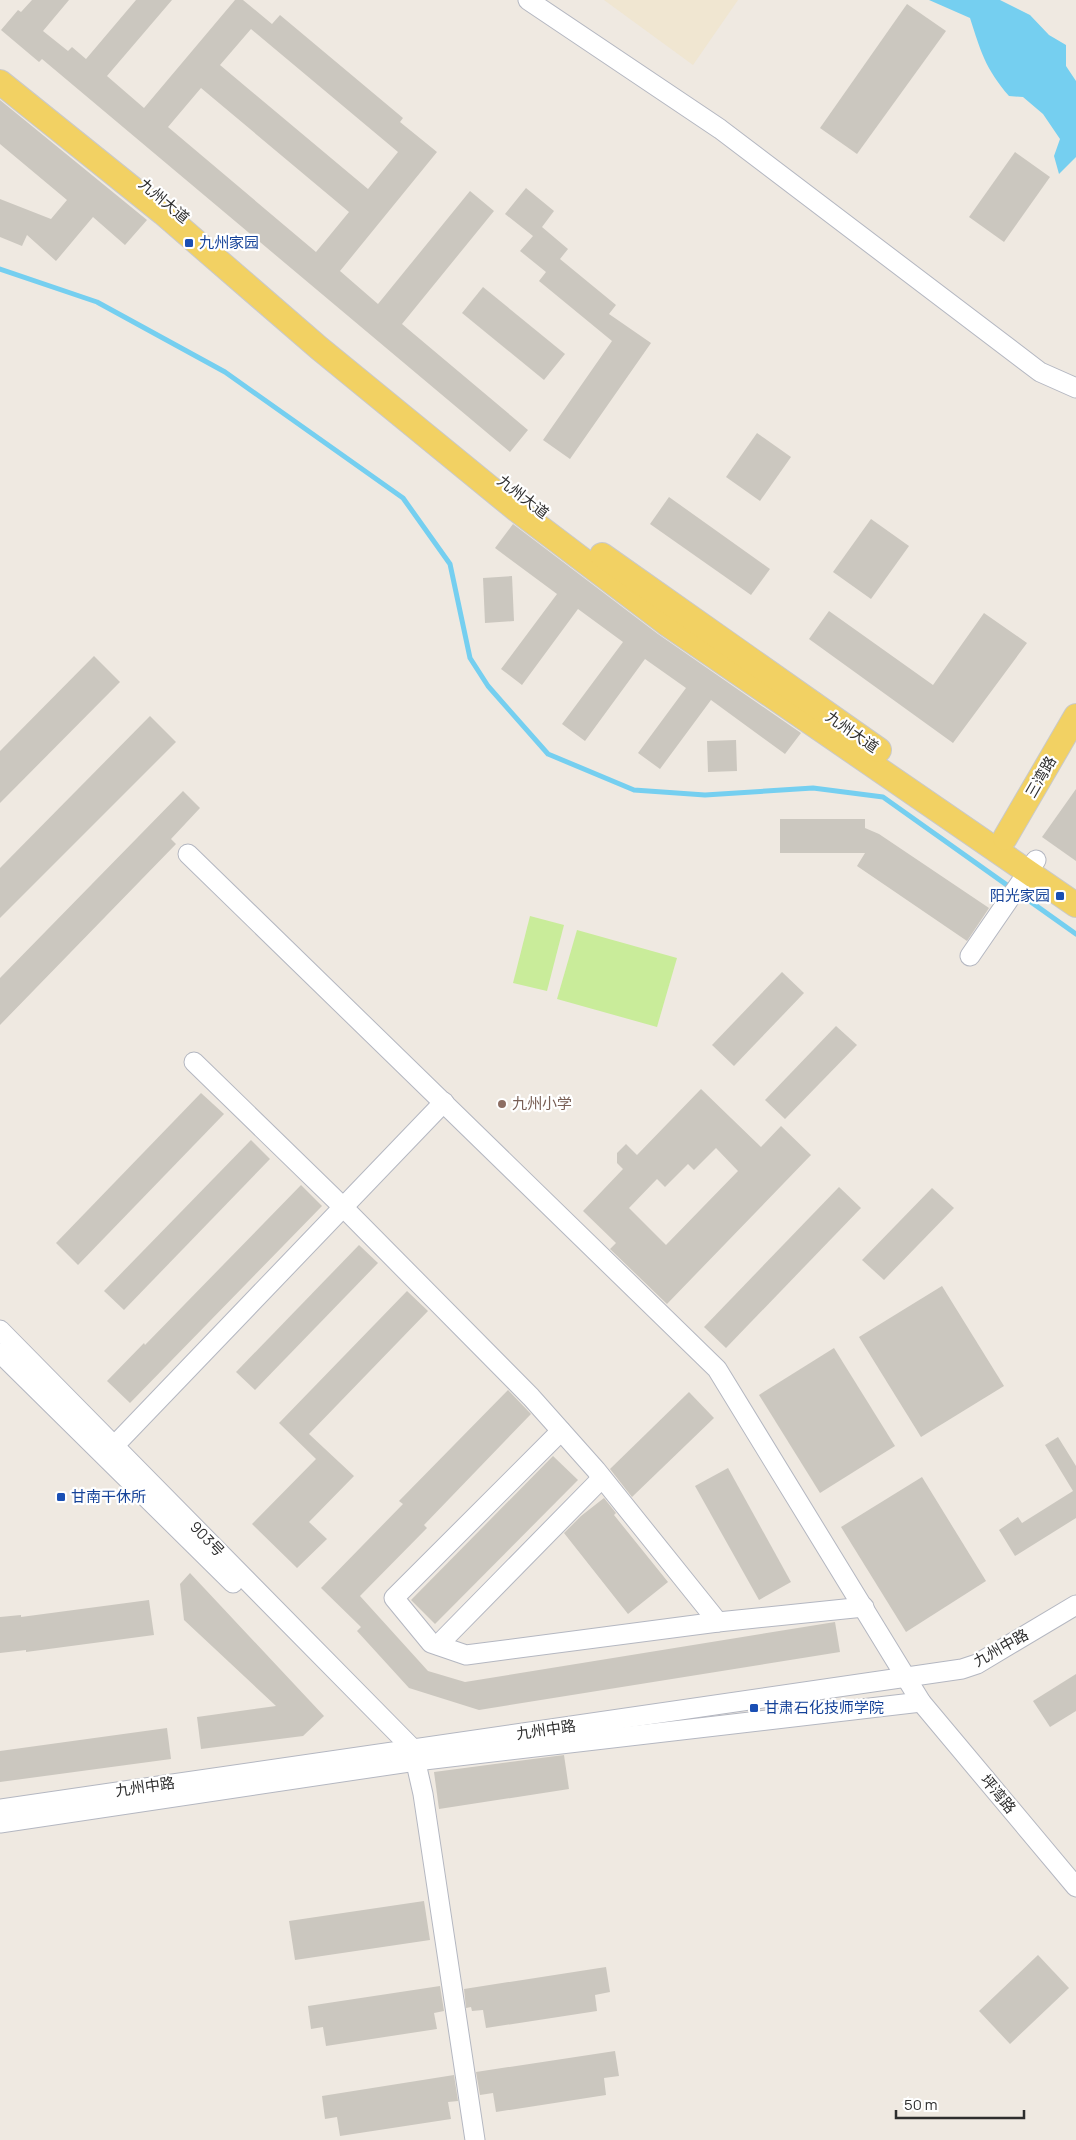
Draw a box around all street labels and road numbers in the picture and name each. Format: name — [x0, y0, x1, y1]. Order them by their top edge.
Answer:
street label: 九州大道 — [135, 173, 194, 228]
street label: 九州大道 — [493, 470, 553, 523]
street label: 九州大道 — [822, 706, 883, 757]
street label: 三湾路 — [1020, 752, 1061, 801]
street label: 903号 — [185, 1516, 229, 1561]
street label: 九州中路 — [969, 1624, 1032, 1671]
street label: 九州中路 — [515, 1715, 577, 1744]
street label: 坪湾路 — [976, 1770, 1021, 1818]
street label: 九州中路 — [114, 1772, 176, 1801]

